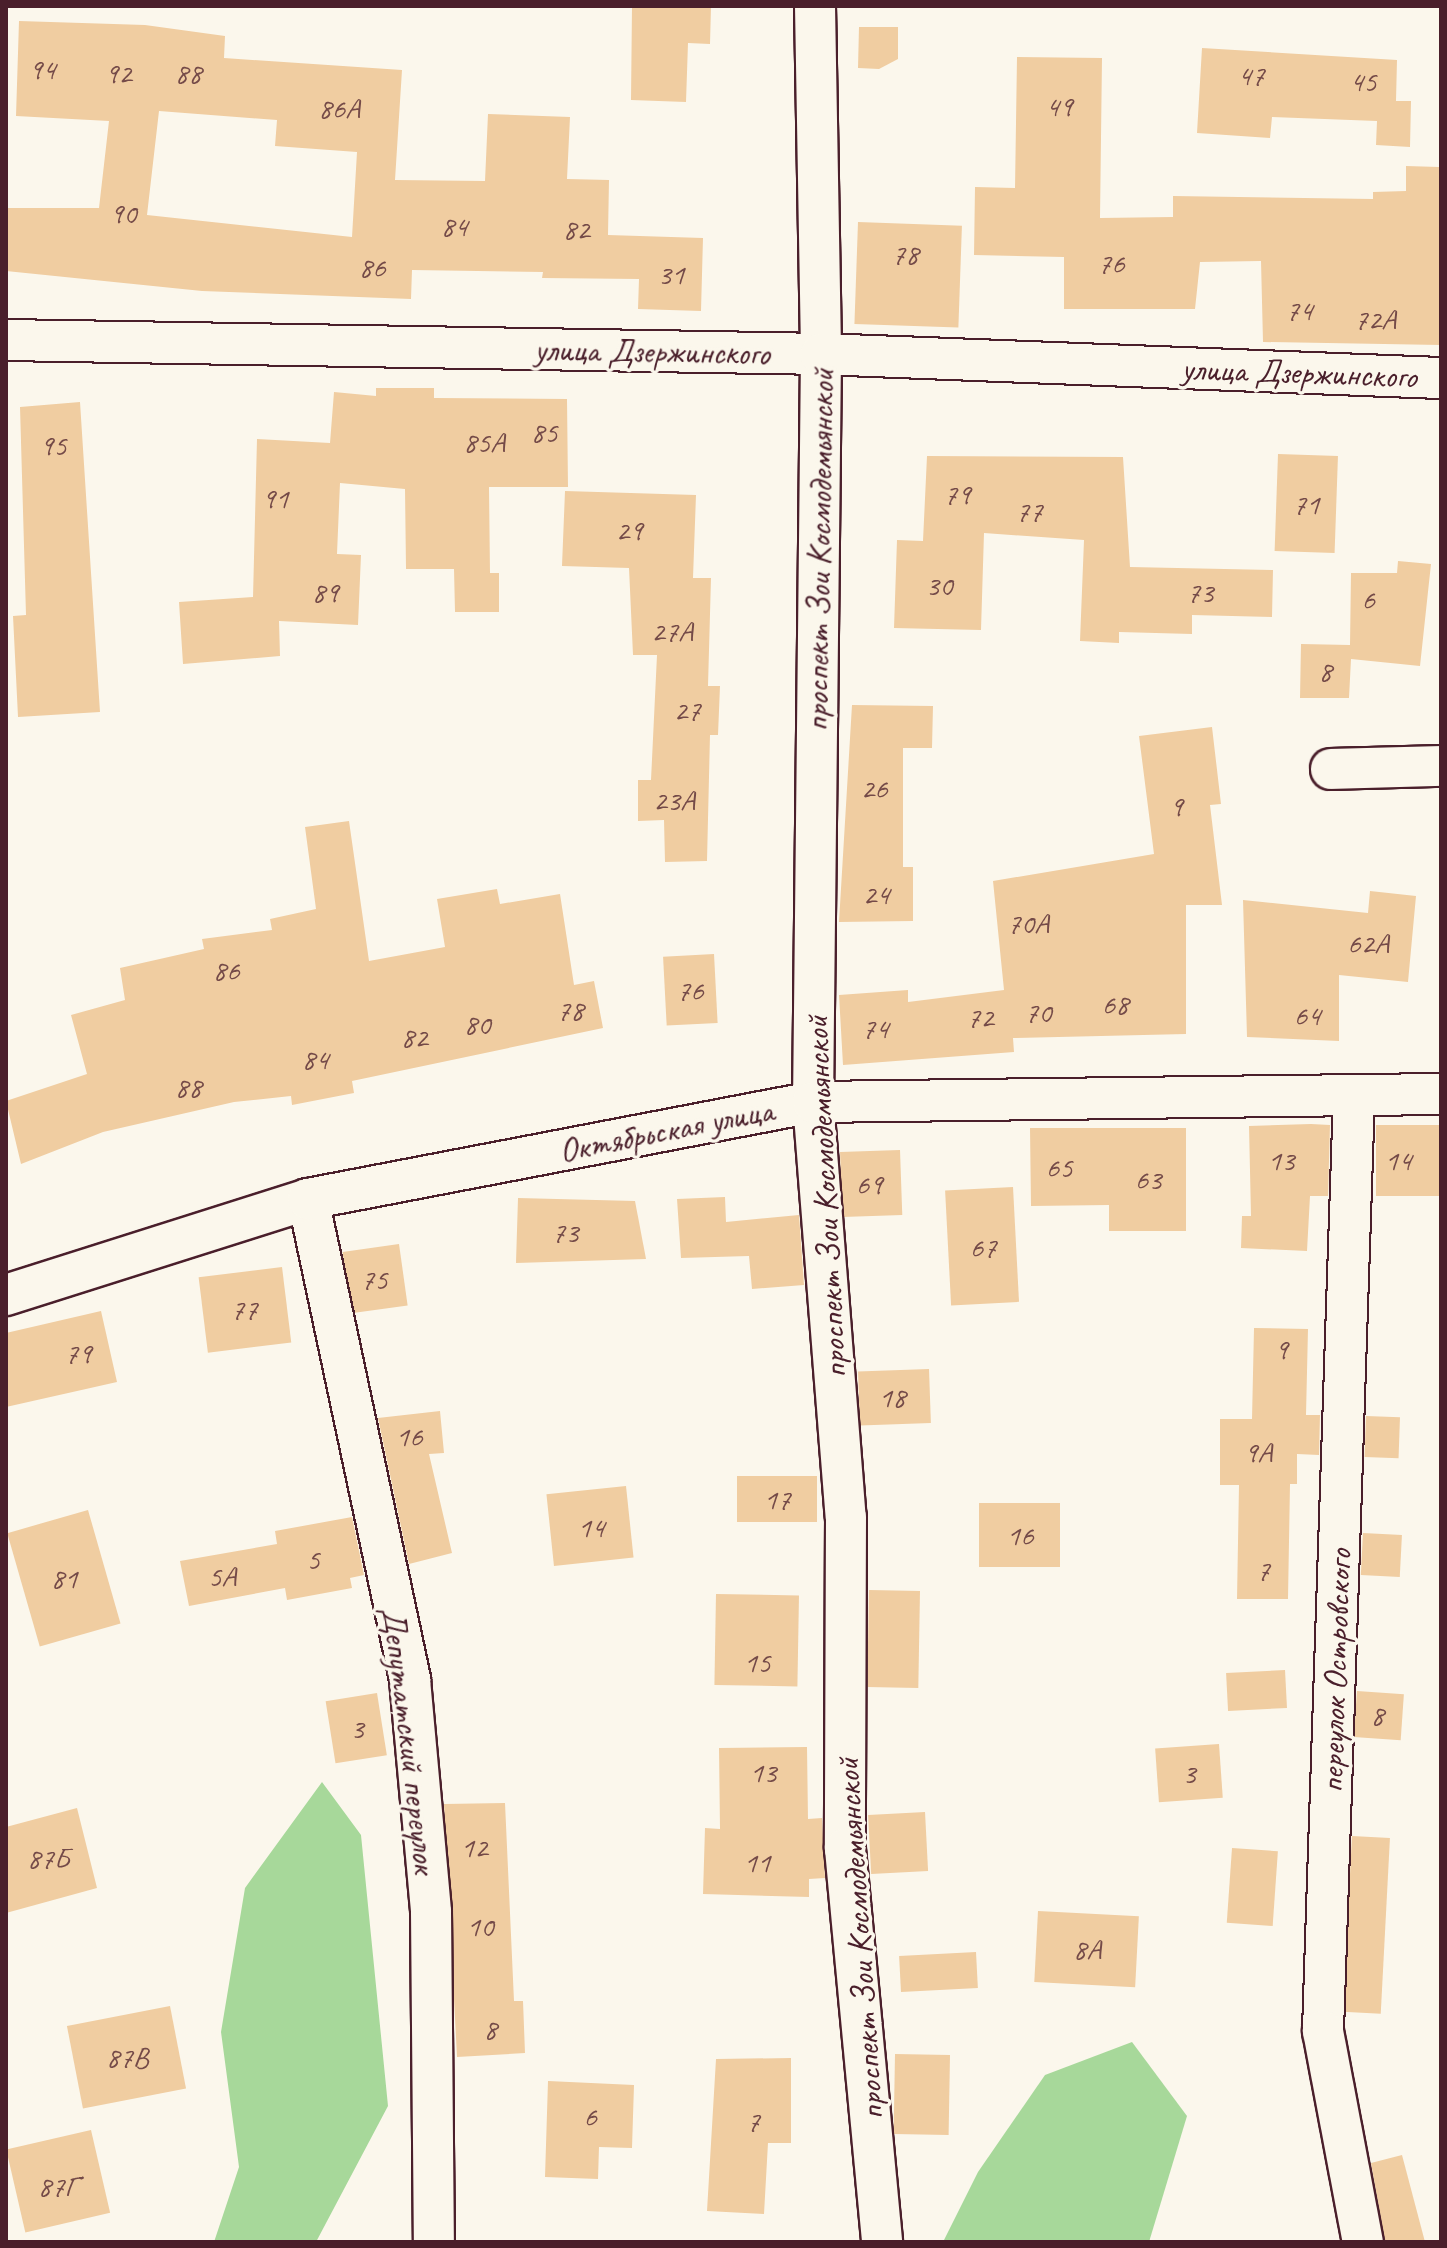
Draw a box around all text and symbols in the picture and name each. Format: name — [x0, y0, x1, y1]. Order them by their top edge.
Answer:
house number: 94 — [29, 51, 55, 87]
house number: 92 — [105, 55, 131, 91]
house number: 88 — [175, 55, 201, 91]
house number: 47 — [1238, 57, 1264, 93]
house number: 45 — [1350, 63, 1376, 99]
house number: 49 — [1046, 88, 1072, 124]
house number: 86А — [318, 90, 360, 126]
house number: 90 — [110, 195, 136, 231]
house number: 84 — [441, 208, 467, 244]
house number: 82 — [563, 211, 589, 247]
house number: 78 — [892, 236, 918, 272]
house number: 76 — [1098, 245, 1124, 281]
house number: 86 — [359, 249, 385, 285]
house number: 31 — [658, 256, 684, 292]
house number: 74 — [1286, 292, 1312, 328]
house number: 72А — [1354, 301, 1396, 337]
street label: улица Дзержинского — [535, 329, 769, 373]
street label: улица Дзержинского — [1182, 348, 1416, 396]
street label: проспект Зои Космодемьянской — [795, 367, 843, 733]
house number: 85 — [531, 414, 557, 450]
house number: 85А — [463, 424, 505, 460]
house number: 95 — [40, 427, 66, 463]
house number: 79 — [944, 476, 970, 512]
house number: 91 — [262, 480, 288, 516]
house number: 71 — [1293, 486, 1319, 522]
house number: 77 — [1016, 493, 1042, 529]
house number: 29 — [616, 512, 642, 548]
house number: 30 — [926, 567, 952, 603]
house number: 89 — [312, 574, 338, 610]
house number: 73 — [1187, 574, 1213, 610]
house number: 6 — [1361, 581, 1375, 617]
house number: 27А — [651, 613, 693, 649]
house number: 8 — [1318, 653, 1332, 689]
house number: 27 — [674, 692, 700, 728]
house number: 26 — [861, 770, 887, 806]
house number: 23А — [653, 782, 695, 818]
house number: 9 — [1169, 788, 1183, 824]
house number: 24 — [863, 876, 889, 912]
house number: 70А — [1007, 905, 1049, 941]
house number: 62А — [1347, 925, 1389, 961]
house number: 86 — [213, 952, 239, 988]
house number: 76 — [677, 972, 703, 1008]
house number: 68 — [1102, 986, 1128, 1022]
house number: 78 — [557, 992, 583, 1028]
house number: 70 — [1025, 994, 1051, 1030]
house number: 64 — [1294, 997, 1320, 1033]
house number: 72 — [967, 999, 993, 1035]
house number: 80 — [464, 1006, 490, 1042]
house number: 74 — [862, 1010, 888, 1046]
street label: проспект Зои Космодемьянской — [795, 1013, 855, 1381]
house number: 82 — [401, 1019, 427, 1055]
house number: 84 — [302, 1041, 328, 1077]
house number: 88 — [175, 1069, 201, 1105]
street label: Октябрьская улица — [555, 1089, 777, 1171]
house number: 13 — [1268, 1142, 1294, 1178]
house number: 14 — [1385, 1142, 1411, 1178]
house number: 65 — [1046, 1149, 1072, 1185]
house number: 63 — [1135, 1161, 1161, 1197]
house number: 69 — [856, 1166, 882, 1202]
house number: 73 — [552, 1214, 578, 1250]
house number: 67 — [970, 1229, 996, 1265]
house number: 75 — [361, 1261, 387, 1297]
house number: 77 — [231, 1291, 257, 1327]
house number: 9 — [1274, 1331, 1288, 1367]
house number: 79 — [65, 1335, 91, 1371]
house number: 18 — [879, 1379, 905, 1415]
house number: 16 — [396, 1418, 422, 1454]
house number: 9А — [1244, 1434, 1272, 1470]
house number: 17 — [764, 1481, 790, 1517]
house number: 14 — [578, 1509, 604, 1545]
house number: 16 — [1007, 1517, 1033, 1553]
house number: 5 — [306, 1541, 320, 1577]
street label: переулок Островского — [1310, 1548, 1360, 1794]
house number: 7 — [1256, 1552, 1270, 1588]
house number: 5А — [208, 1558, 236, 1594]
house number: 81 — [51, 1560, 77, 1596]
street label: Депутатский переулок — [373, 1605, 447, 1875]
house number: 15 — [744, 1644, 770, 1680]
house number: 8 — [1370, 1697, 1384, 1733]
house number: 3 — [350, 1710, 364, 1746]
house number: 13 — [750, 1754, 776, 1790]
street label: проспект Зои Космодемьянской — [826, 1755, 892, 2123]
house number: 3 — [1182, 1755, 1196, 1791]
house number: 12 — [461, 1829, 487, 1865]
house number: 87Б — [27, 1840, 69, 1876]
house number: 11 — [744, 1844, 770, 1880]
house number: 10 — [467, 1908, 493, 1944]
house number: 8А — [1073, 1931, 1101, 1967]
house number: 8 — [483, 2011, 497, 2047]
house number: 87В — [106, 2039, 148, 2075]
house number: 6 — [583, 2098, 597, 2134]
house number: 7 — [746, 2103, 760, 2139]
house number: 87Г — [38, 2168, 78, 2204]

